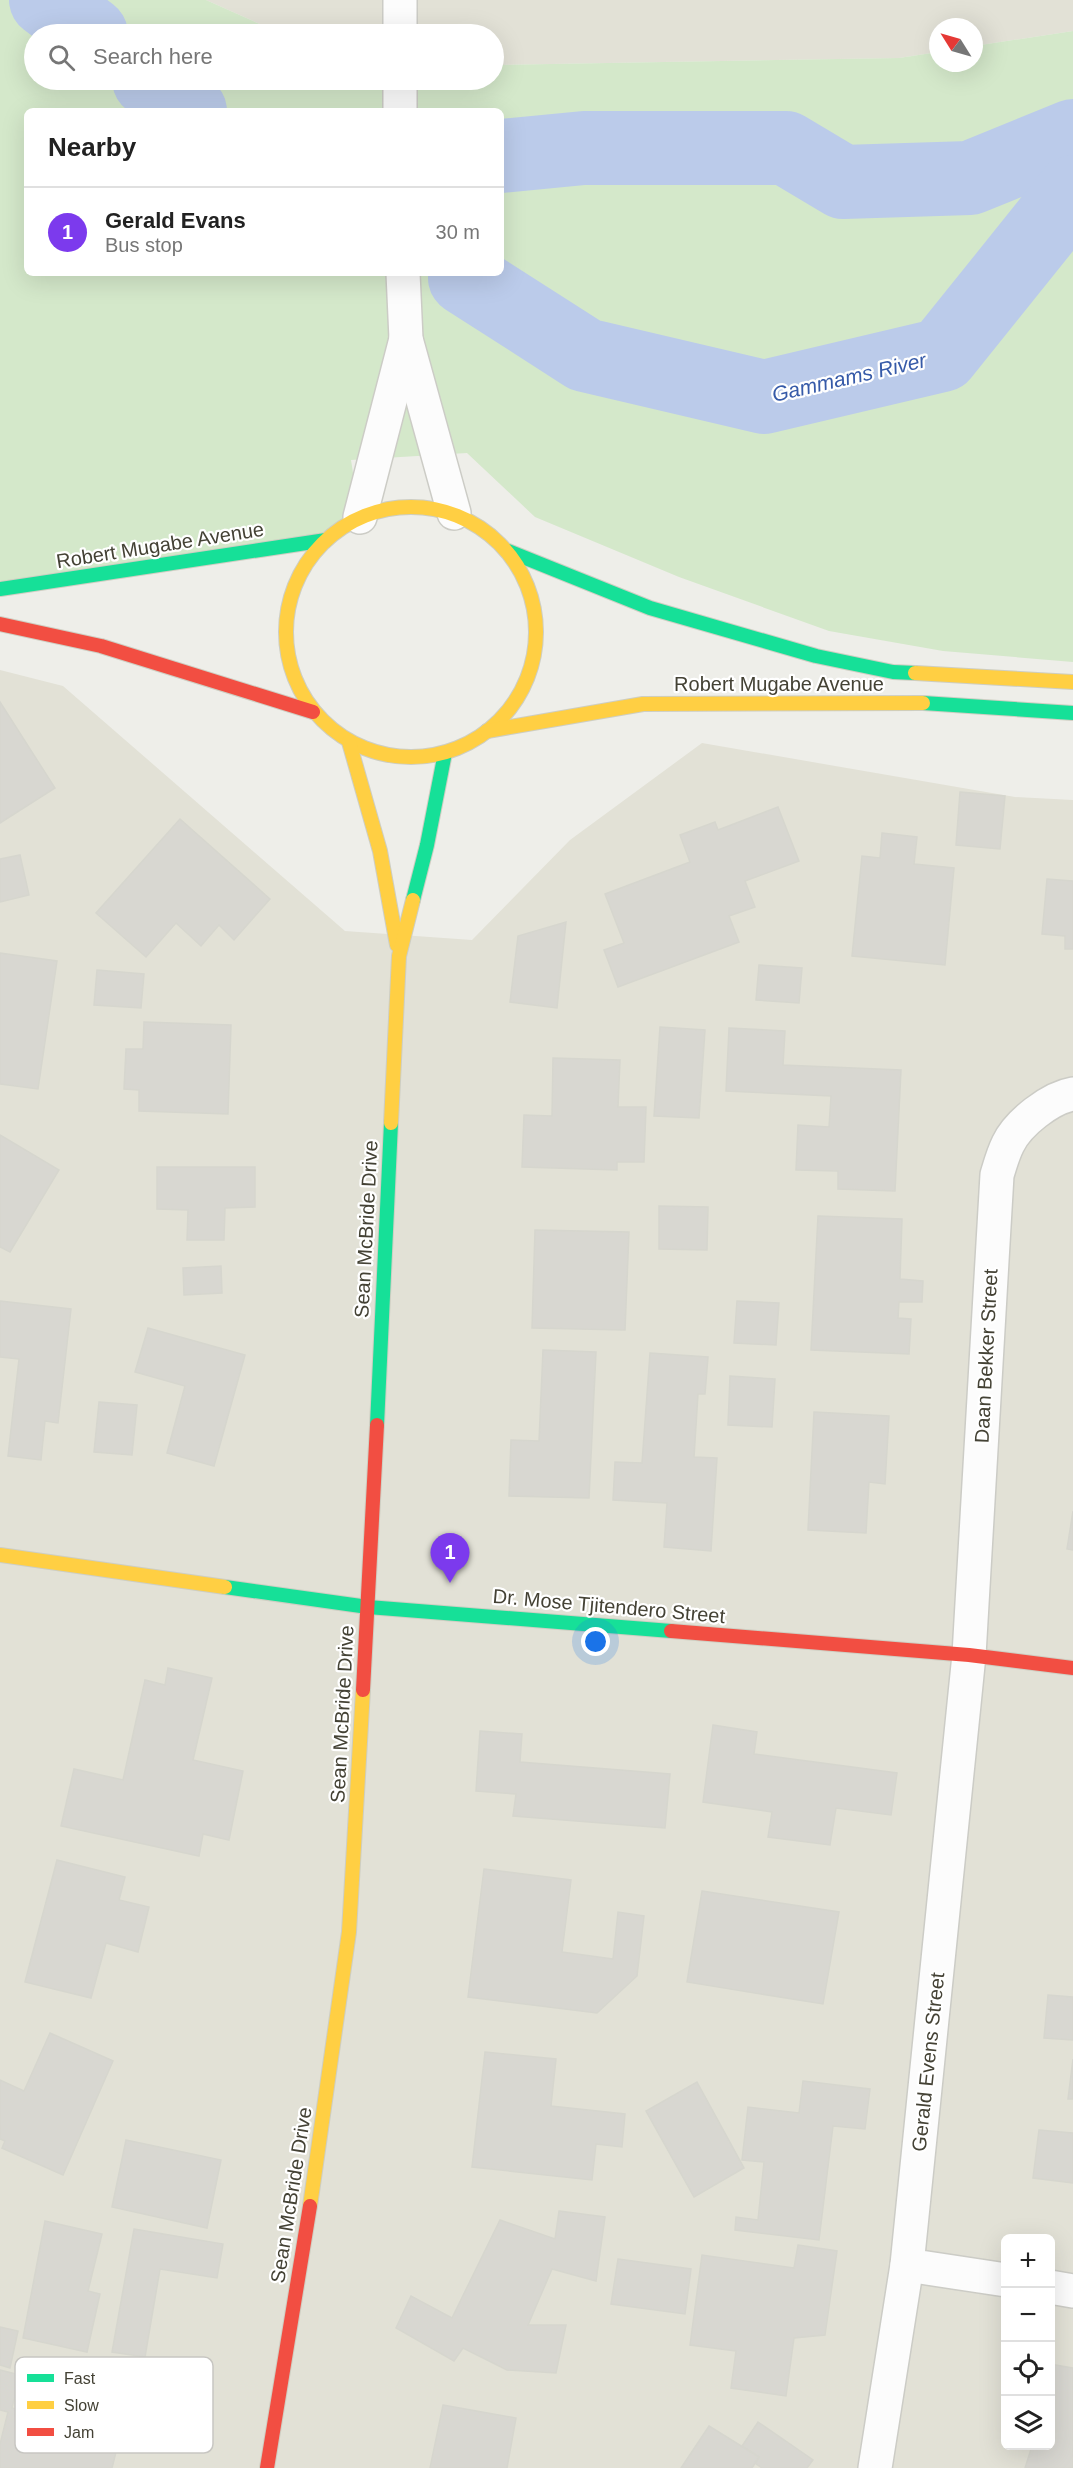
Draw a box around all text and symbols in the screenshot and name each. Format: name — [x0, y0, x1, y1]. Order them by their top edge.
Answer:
north arrow — [929, 18, 983, 72]
search box — [24, 24, 504, 90]
icon: search — [45, 41, 78, 74]
text: Search here — [93, 44, 213, 69]
text: Nearby — [48, 132, 136, 162]
text: Gerald Evans — [105, 208, 246, 233]
text: 1 — [62, 221, 73, 243]
text: 30 m — [436, 221, 480, 243]
text: Bus stop — [105, 234, 183, 256]
water label: Gammams River — [770, 348, 929, 406]
street label: Robert Mugabe Avenue — [55, 518, 265, 572]
street label: Robert Mugabe Avenue — [674, 673, 884, 695]
street label: Sean McBride Drive — [350, 1140, 382, 1318]
street label: Daan Bekker Street — [970, 1268, 1002, 1444]
pin: 1 — [430, 1534, 470, 1583]
street label: Dr. Mose Tjitendero Street — [492, 1585, 726, 1627]
street label: Sean McBride Drive — [326, 1625, 358, 1803]
your location — [581, 1627, 610, 1656]
street label: Gerald Evens Street — [908, 1971, 948, 2153]
street label: Sean McBride Drive — [266, 2105, 316, 2285]
map controls — [1001, 2234, 1055, 2450]
button: + — [1001, 2234, 1055, 2288]
button: − — [1001, 2288, 1055, 2342]
button: locate — [1001, 2342, 1055, 2396]
legend — [15, 2357, 213, 2453]
text: Fast — [64, 2370, 96, 2387]
button: layers — [1001, 2396, 1055, 2450]
text: Slow — [64, 2397, 99, 2414]
text: Jam — [64, 2424, 94, 2441]

